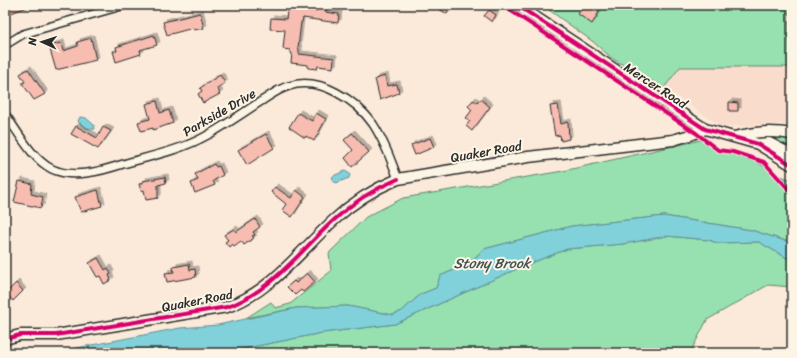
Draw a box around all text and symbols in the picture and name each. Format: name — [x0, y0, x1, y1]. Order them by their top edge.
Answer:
north arrow — [22, 22, 62, 62]
text: N — [23, 37, 42, 47]
street label: Mercer Road — [619, 56, 693, 115]
street label: Parkside Drive — [178, 82, 261, 143]
street label: Quaker Road — [449, 134, 525, 169]
water label: Stony Brook — [454, 251, 532, 276]
street label: Quaker Road — [160, 282, 236, 319]

